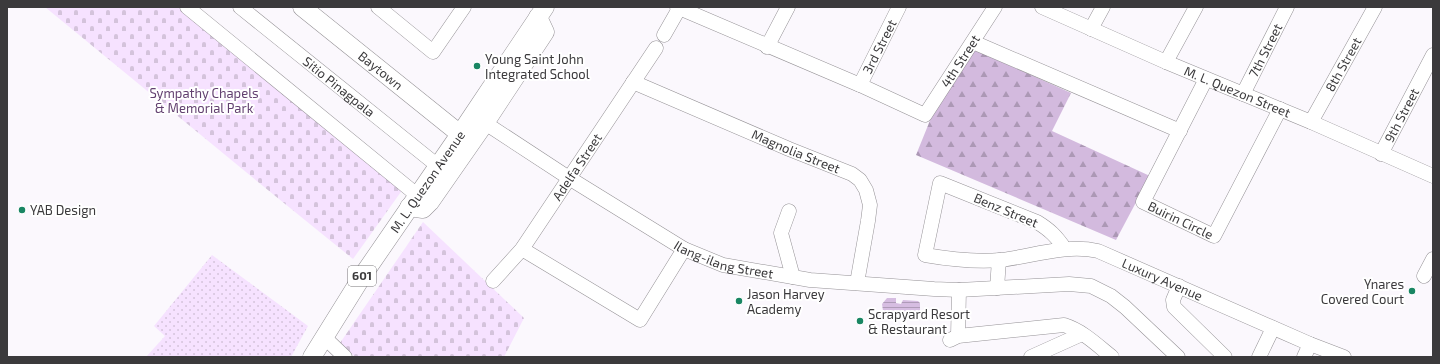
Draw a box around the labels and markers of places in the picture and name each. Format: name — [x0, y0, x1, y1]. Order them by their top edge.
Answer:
place label: Young Saint John Integrated School — [485, 51, 590, 82]
marker: Young Saint John Integrated School — [472, 61, 482, 71]
place label: YAB Design — [30, 202, 96, 218]
marker: YAB Design — [17, 205, 27, 215]
place label: Ynares Covered Court — [1321, 276, 1404, 307]
place label: Jason Harvey Academy — [747, 286, 825, 317]
marker: Ynares Covered Court — [1407, 286, 1417, 296]
marker: Jason Harvey Academy — [734, 296, 744, 306]
place label: Scrapyard Resort & Restaurant — [868, 306, 970, 337]
marker: Scrapyard Resort & Restaurant — [855, 316, 865, 326]

